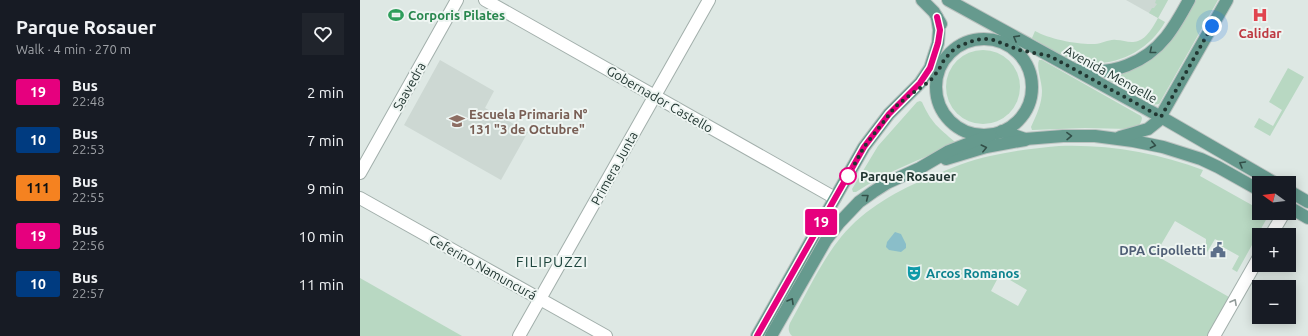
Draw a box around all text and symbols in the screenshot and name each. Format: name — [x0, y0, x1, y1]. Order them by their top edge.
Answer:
sports icon: Corporis Pilates — [387, 6, 405, 24]
hospital icon: Calidar — [1251, 6, 1269, 24]
place label: Corporis Pilates — [408, 8, 505, 22]
button: heart — [302, 13, 344, 55]
text: Parque Rosauer — [16, 16, 156, 38]
your location — [1202, 16, 1222, 36]
place label: Calidar — [1238, 26, 1282, 40]
one-way arrow — [1013, 35, 1020, 42]
text: Walk · 4 min · 270 m — [16, 42, 131, 56]
street label: Avenida Mengelle — [1062, 43, 1160, 105]
one-way arrow — [1149, 46, 1156, 53]
street label: Saavedra — [390, 59, 428, 113]
street label: Gobernador Castello — [604, 63, 716, 135]
text: Bus — [72, 77, 98, 94]
text: 19 — [30, 84, 46, 100]
text: 2 min — [307, 84, 344, 101]
text: 22:48 — [72, 94, 105, 108]
place label: Escuela Primaria N° 131 "3 de Octubre" — [469, 107, 588, 136]
school or university icon: Escuela Primaria N° 131 "3 de Octubre" — [448, 112, 466, 130]
text: Bus — [72, 125, 98, 142]
street label: Primera Junta — [588, 129, 640, 207]
text: 10 — [30, 132, 46, 148]
text: 7 min — [307, 132, 344, 149]
one-way arrow — [1066, 132, 1072, 140]
one-way arrow — [1150, 140, 1156, 149]
text: 22:53 — [72, 142, 105, 156]
one-way arrow — [980, 144, 987, 153]
one-way arrow — [1239, 161, 1246, 168]
marker: Parque Rosauer — [839, 167, 857, 185]
place label: Parque Rosauer — [860, 169, 957, 183]
text: Bus — [72, 173, 98, 190]
north arrow — [1252, 176, 1296, 220]
map controls — [1252, 176, 1296, 324]
text: 111 — [26, 180, 50, 196]
text: 9 min — [307, 180, 344, 197]
text: 22:55 — [72, 190, 105, 204]
one-way arrow — [862, 195, 869, 202]
line badge: 19 — [803, 209, 839, 235]
text: 19 — [813, 214, 829, 230]
text: Bus — [72, 221, 98, 238]
text: 19 — [30, 228, 46, 244]
text: 10 min — [298, 228, 344, 245]
button: + — [1252, 228, 1296, 272]
street label: Ceferino Namuncurá — [427, 232, 539, 302]
text: 22:56 — [72, 238, 105, 252]
public building icon: DPA Cipolletti — [1209, 241, 1227, 259]
place label: DPA Cipolletti — [1119, 243, 1206, 257]
district label: FILIPUZZI — [516, 253, 588, 270]
theatre icon: Arcos Romanos — [905, 264, 923, 282]
place label: Arcos Romanos — [926, 266, 1020, 280]
text: Bus — [72, 269, 98, 286]
text: 10 — [30, 276, 46, 292]
text: 11 min — [298, 276, 344, 293]
button: − — [1252, 280, 1296, 324]
text: 22:57 — [72, 286, 105, 300]
one-way arrow — [786, 298, 793, 305]
one-way arrow — [1229, 299, 1236, 306]

